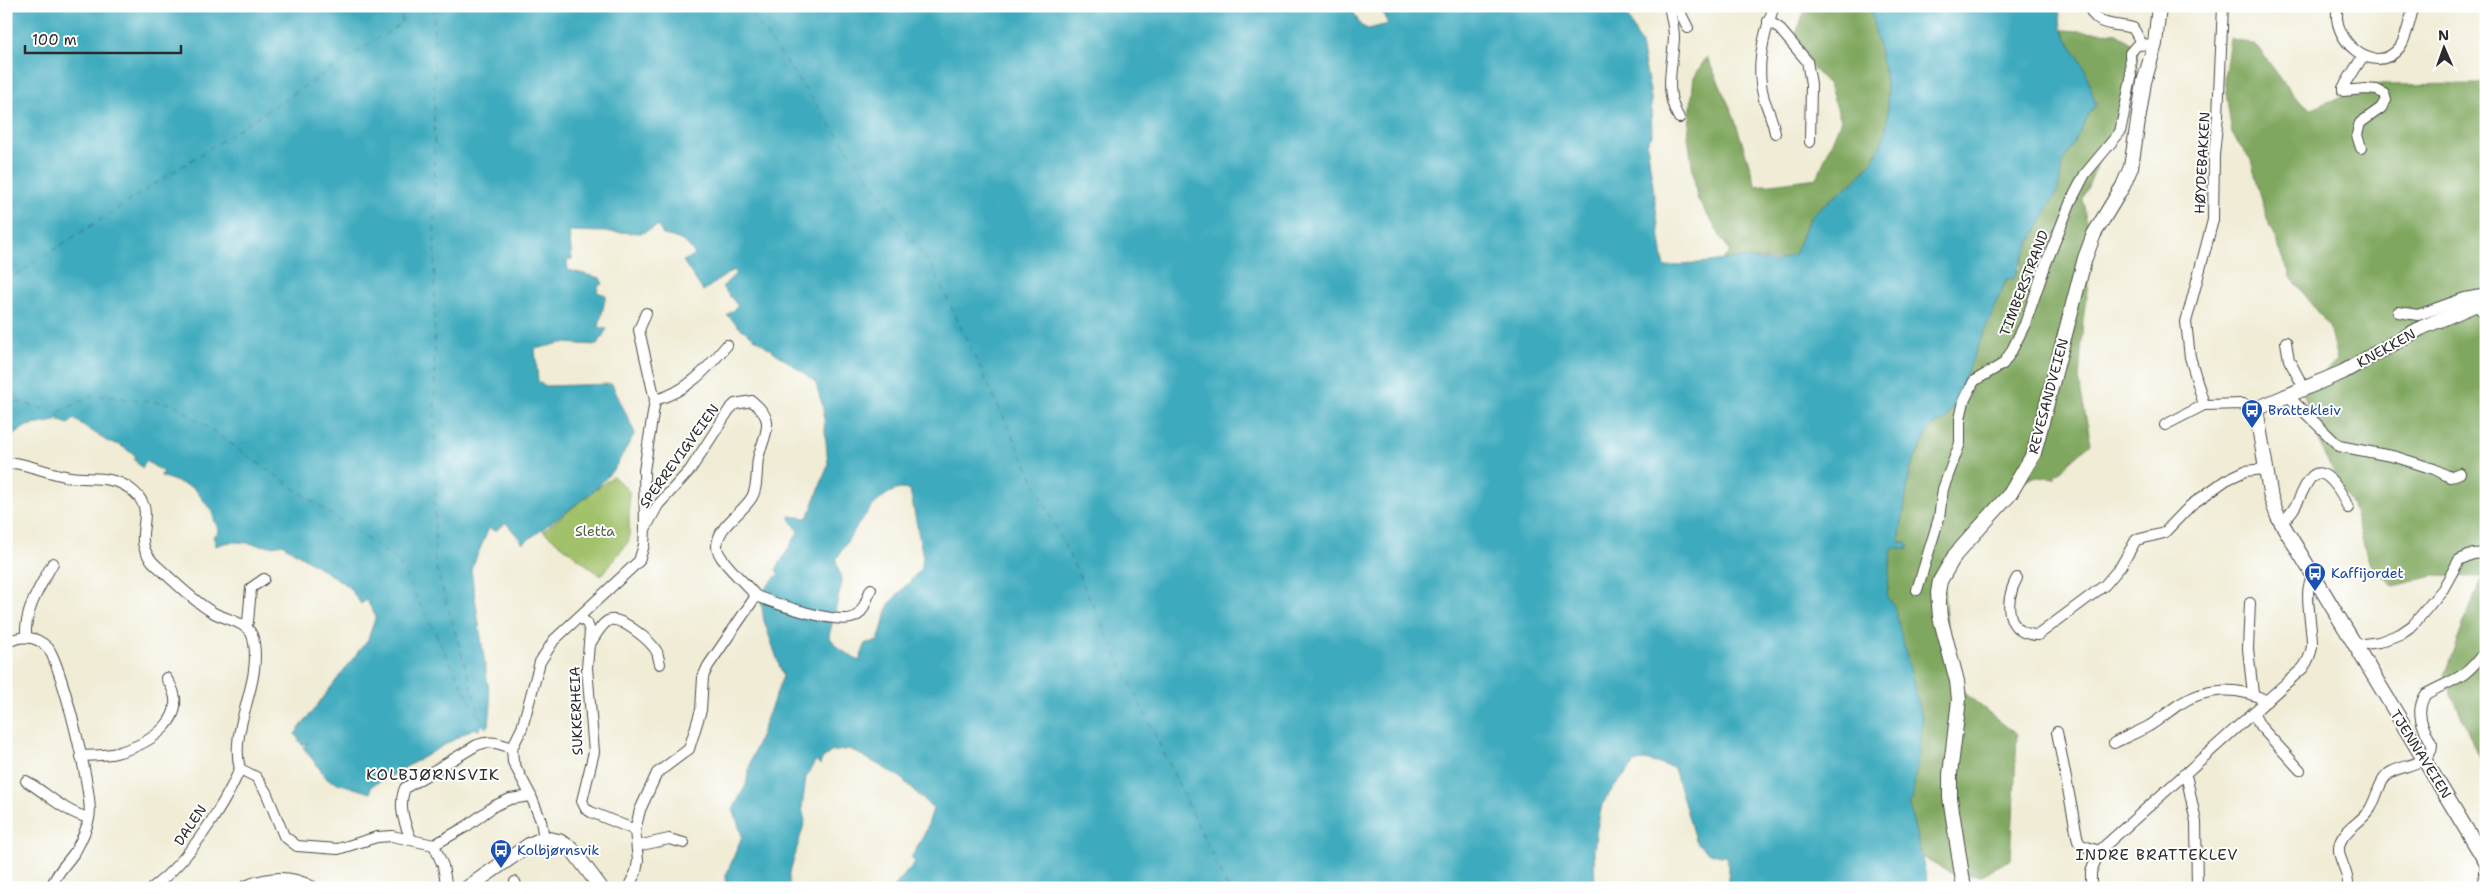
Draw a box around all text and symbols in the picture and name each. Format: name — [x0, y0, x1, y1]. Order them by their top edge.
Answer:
scale bar — [25, 22, 181, 54]
north arrow — [2420, 22, 2470, 72]
text: N — [2438, 26, 2449, 44]
text: 100 m — [32, 30, 77, 50]
street label: HØYDEBAKKEN — [2190, 111, 2214, 215]
street label: TIMBERSTRAND — [1996, 228, 2052, 338]
street label: KNEKKEN — [2353, 324, 2419, 372]
street label: REVESANDVEIEN — [2024, 336, 2072, 456]
bus stop icon: Brattekleiv — [2240, 398, 2264, 429]
street label: SPERREVIGVEIEN — [635, 400, 723, 512]
place label: Brattekleiv — [2268, 401, 2341, 419]
park label: Sletta — [575, 522, 615, 540]
bus stop icon: Kaffijordet — [2303, 561, 2327, 592]
place label: Kaffijordet — [2331, 564, 2404, 582]
street label: SUKKERHEIA — [565, 666, 587, 756]
street label: TJENNAVEIEN — [2386, 706, 2456, 802]
district label: KOLBJØRNSVIK — [366, 764, 500, 785]
street label: DALEN — [170, 801, 210, 849]
bus stop icon: Kolbjørnsvik — [489, 838, 513, 869]
place label: Kolbjørnsvik — [517, 841, 599, 859]
district label: INDRE BRATTEKLEV — [2076, 845, 2238, 865]

